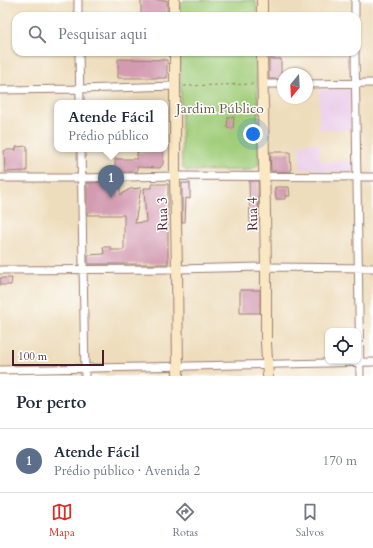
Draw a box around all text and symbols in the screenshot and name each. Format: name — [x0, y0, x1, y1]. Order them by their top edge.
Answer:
search box — [12, 12, 361, 56]
icon: search — [26, 23, 48, 45]
text: Pesquisar aqui — [58, 24, 147, 44]
north arrow — [277, 68, 313, 104]
park label: Jardim Público — [174, 99, 264, 118]
popup — [54, 100, 168, 152]
text: Atende Fácil — [68, 107, 154, 127]
your location — [243, 124, 263, 144]
text: Prédio público — [68, 127, 149, 145]
pin: 1 — [98, 165, 124, 198]
street label: Rua 3 — [153, 197, 172, 231]
street label: Rua 4 — [243, 197, 262, 231]
map controls — [325, 328, 361, 364]
button: locate — [325, 328, 361, 364]
scale bar — [12, 348, 104, 367]
text: 100 m — [18, 349, 47, 364]
text: Por perto — [16, 391, 86, 414]
text: Atende Fácil — [54, 442, 140, 462]
text: 1 — [26, 452, 32, 470]
text: 170 m — [323, 452, 357, 470]
text: Prédio público · Avenida 2 — [54, 462, 200, 480]
tab: Mapa — [49, 501, 75, 540]
tab: Rotas — [172, 501, 198, 540]
tab: Salvos — [296, 501, 324, 540]

